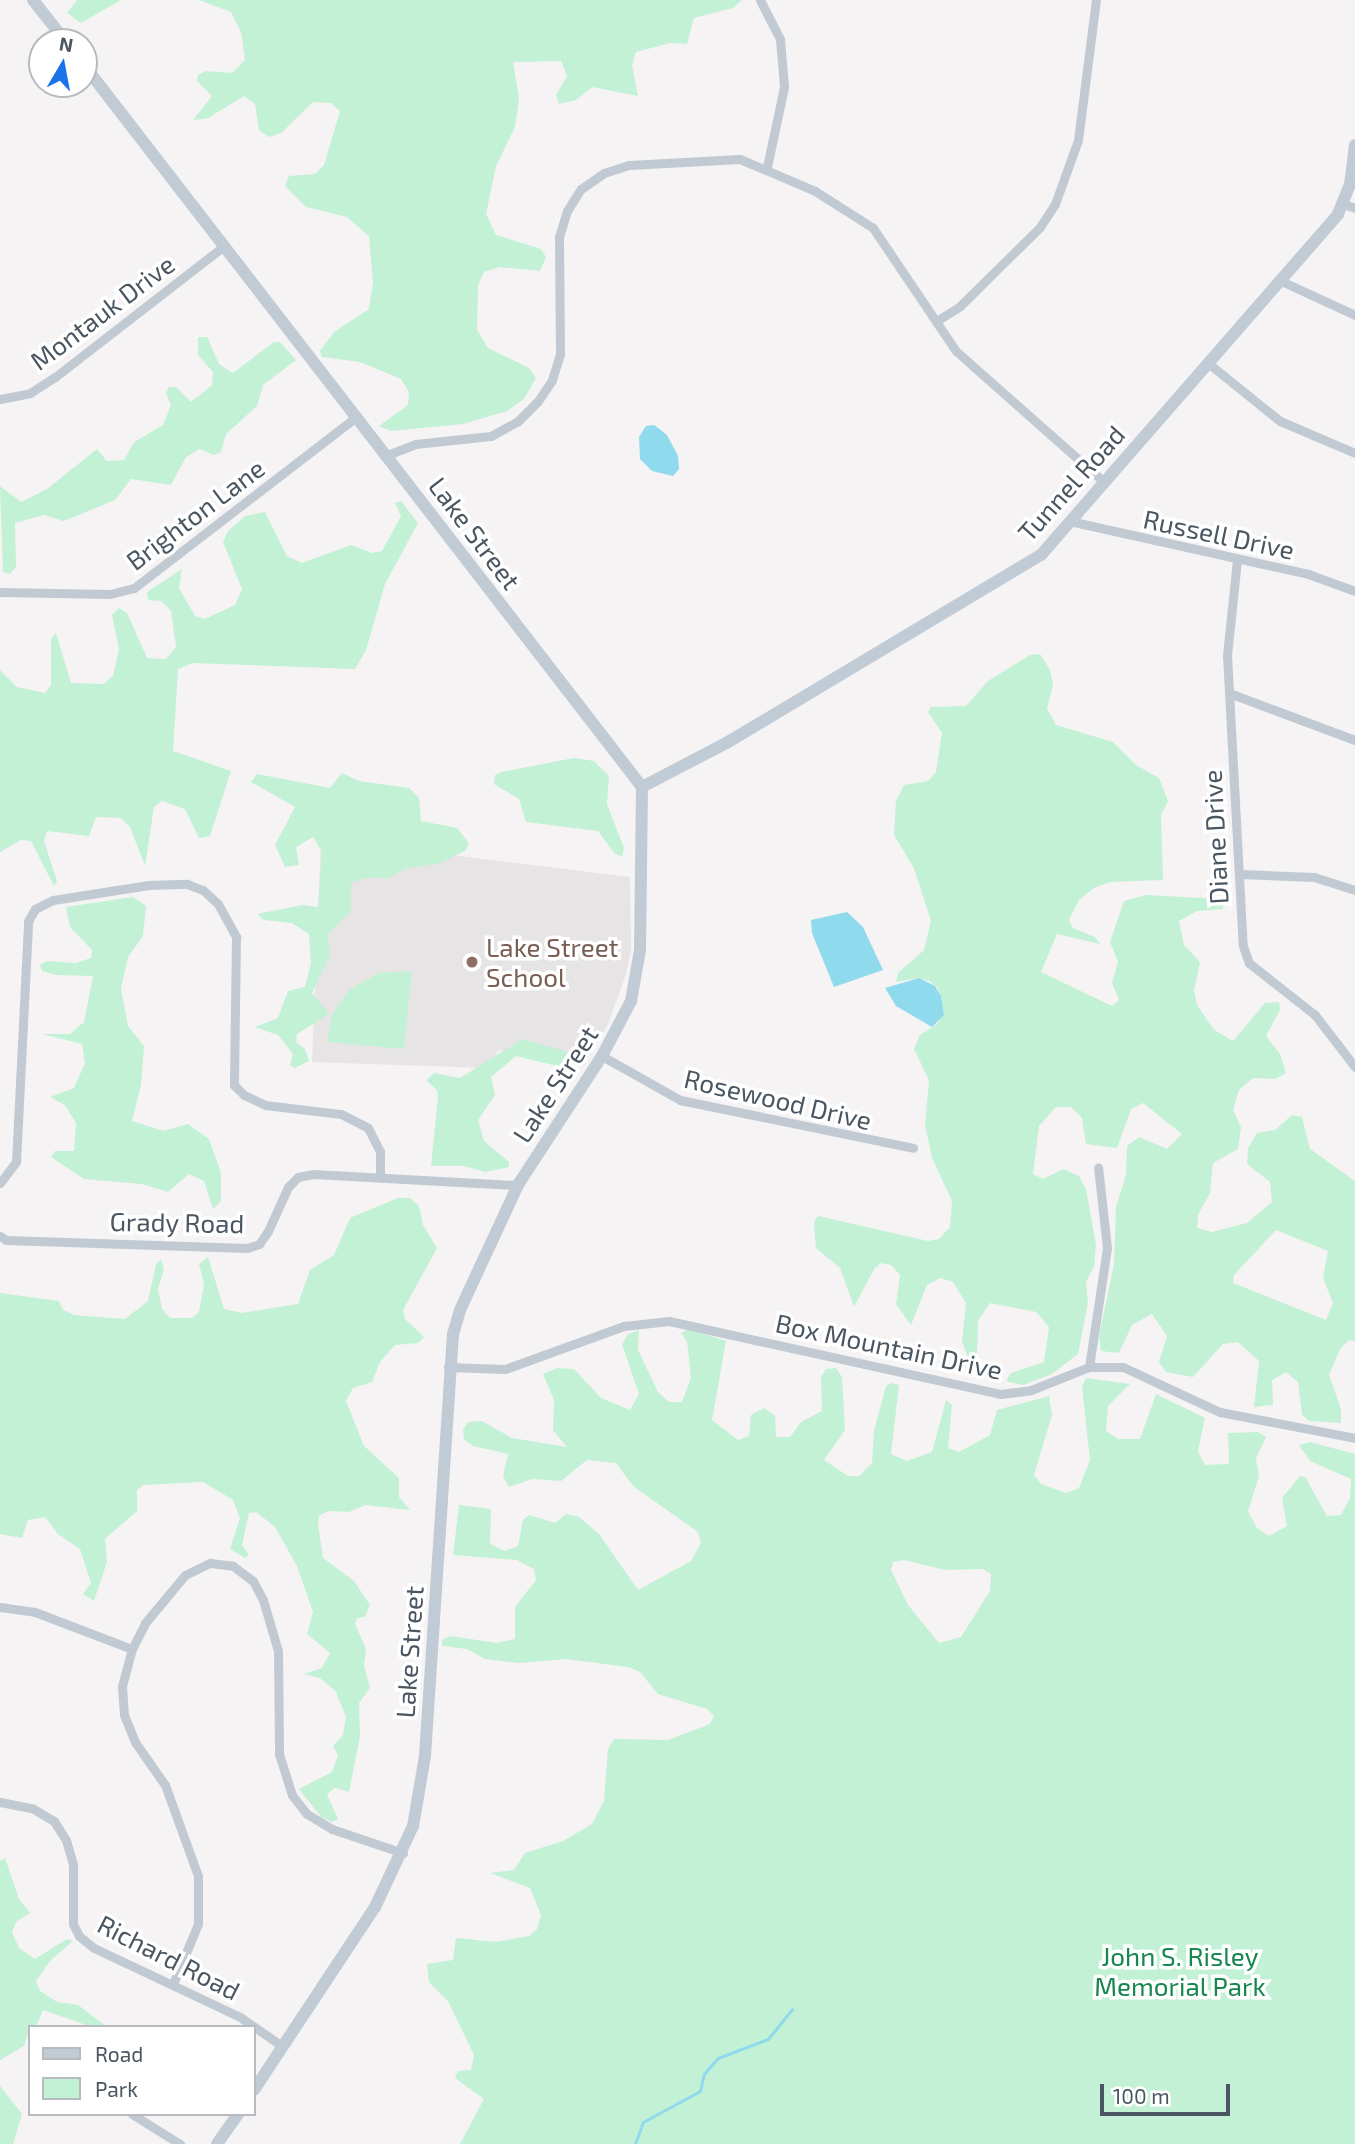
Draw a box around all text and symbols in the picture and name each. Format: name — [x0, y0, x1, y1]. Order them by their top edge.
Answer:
north arrow — [28, 28, 98, 98]
text: N — [58, 31, 75, 56]
street label: Montauk Drive — [24, 248, 180, 376]
street label: Tunnel Road — [1011, 419, 1131, 547]
street label: Brighton Lane — [120, 452, 270, 576]
street label: Lake Street — [423, 471, 527, 595]
street label: Russell Drive — [1140, 503, 1298, 565]
street label: Diane Drive — [1196, 769, 1234, 905]
place label: Lake Street School — [486, 931, 618, 992]
marker: Lake Street School — [464, 954, 480, 970]
street label: Lake Street — [506, 1020, 604, 1148]
street label: Rosewood Drive — [681, 1062, 875, 1136]
street label: Grady Road — [109, 1205, 245, 1239]
street label: Box Mountain Drive — [773, 1307, 1005, 1385]
street label: Lake Street — [389, 1585, 429, 1719]
street label: Richard Road — [93, 1908, 245, 2006]
park label: John S. Risley Memorial Park — [1094, 1940, 1266, 2002]
legend — [28, 2025, 256, 2116]
text: Road — [95, 2041, 143, 2066]
scale bar — [1103, 2070, 1232, 2114]
text: Park — [95, 2076, 138, 2101]
text: 100 m — [1113, 2083, 1170, 2108]

